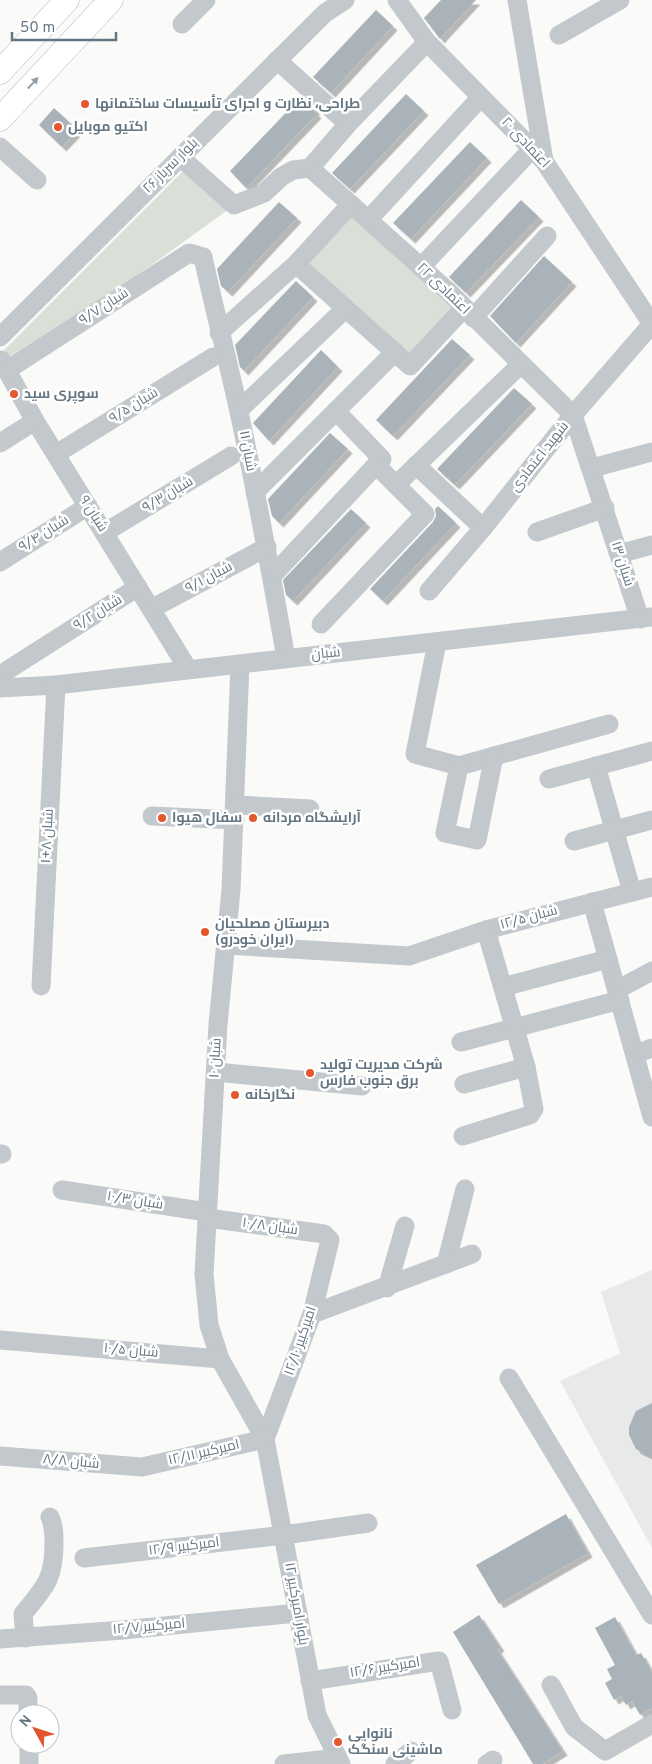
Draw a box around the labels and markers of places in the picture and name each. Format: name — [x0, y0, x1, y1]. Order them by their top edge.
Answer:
place label: طراحی، نظارت و اجرای تأسیسات ساختمانها — [95, 94, 360, 113]
marker: طراحی، نظارت و اجرای تأسیسات ساختمانها — [79, 98, 91, 110]
place label: اکتیو موبایل — [68, 119, 148, 136]
marker: اکتیو موبایل — [52, 121, 64, 133]
place label: سوپری سید — [24, 386, 99, 404]
marker: سوپری سید — [8, 388, 20, 400]
place label: آرایشگاه مردانه — [263, 809, 362, 827]
place label: سفال هیوا — [172, 810, 242, 827]
marker: سفال هیوا — [156, 812, 168, 824]
marker: آرایشگاه مردانه — [247, 812, 259, 824]
place label: دبیرستان مصلحیان (ایران خودرو) — [215, 916, 329, 949]
marker: دبیرستان مصلحیان (ایران خودرو) — [199, 926, 211, 938]
place label: شرکت مدیریت تولید برق جنوب فارس — [320, 1056, 443, 1090]
marker: شرکت مدیریت تولید برق جنوب فارس — [304, 1067, 316, 1079]
place label: نگارخانه — [245, 1087, 295, 1104]
marker: نگارخانه — [229, 1089, 241, 1101]
place label: نانوایی ماشینی سنگک — [348, 1726, 443, 1759]
marker: نانوایی ماشینی سنگک — [332, 1736, 344, 1748]

